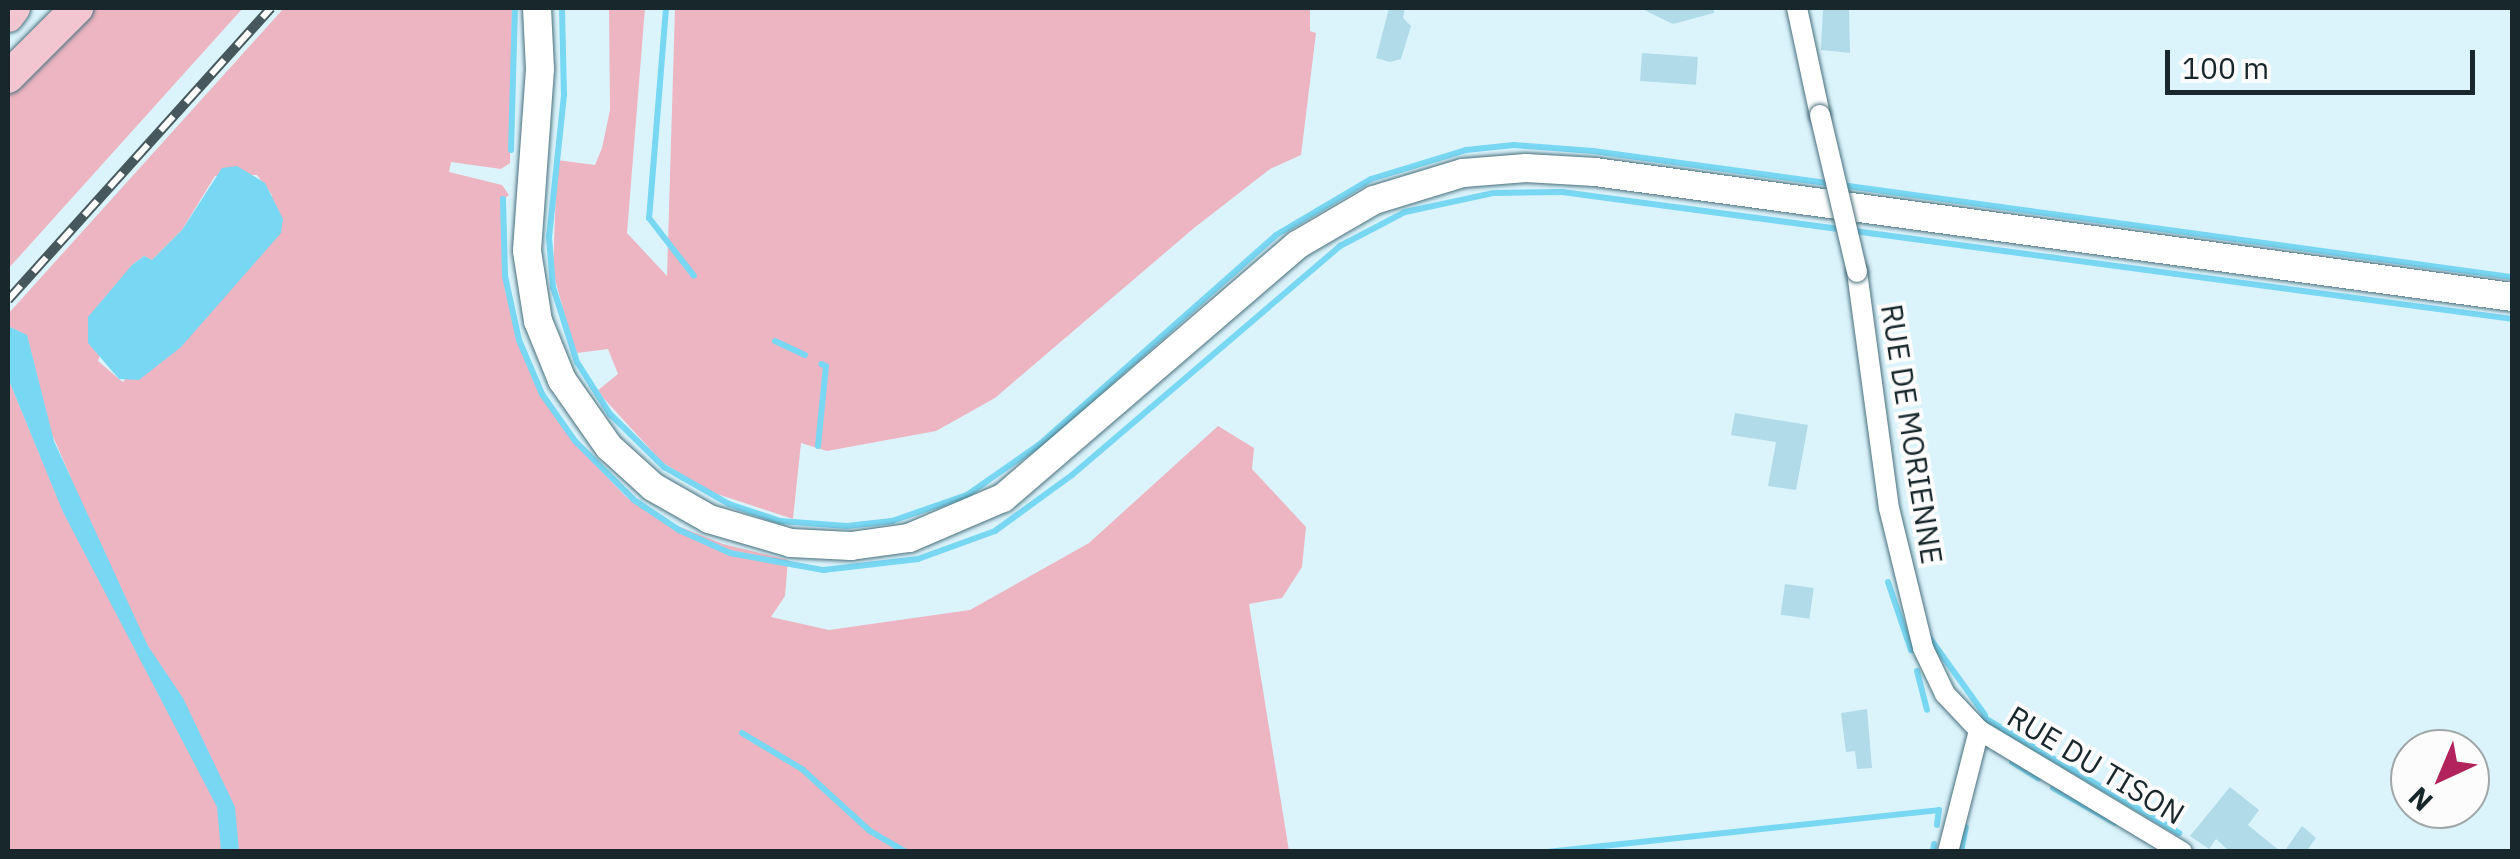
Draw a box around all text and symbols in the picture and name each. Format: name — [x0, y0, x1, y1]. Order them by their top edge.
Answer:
scale bar — [2170, 30, 2480, 92]
text: 100 m — [2182, 48, 2269, 87]
street label: RUE DE MORIENNE — [1874, 301, 1950, 567]
street label: RUE DU TISON — [2001, 698, 2191, 832]
north arrow — [2390, 729, 2490, 829]
text: N — [2400, 779, 2440, 820]

